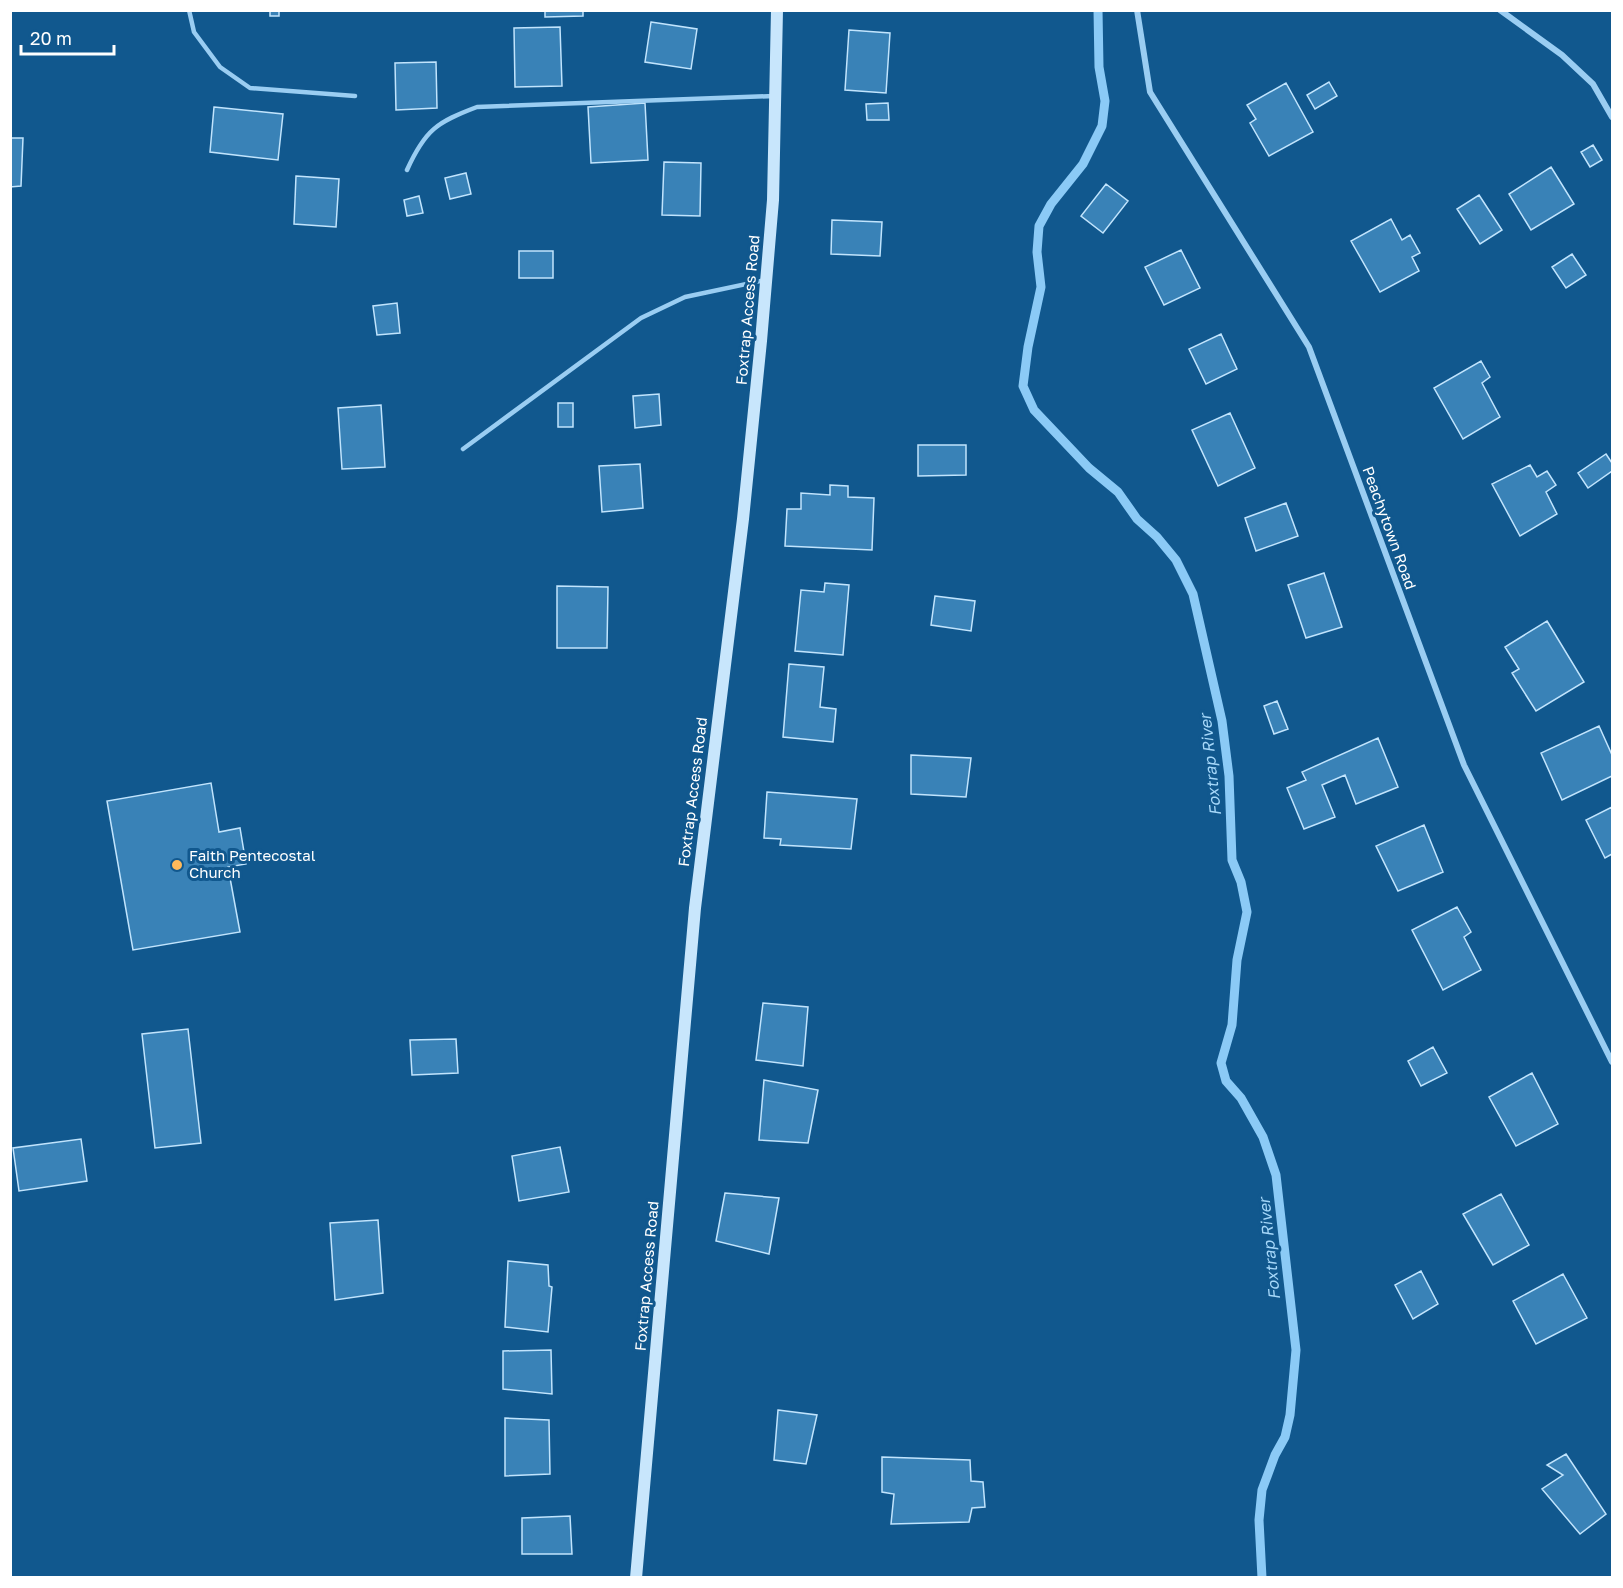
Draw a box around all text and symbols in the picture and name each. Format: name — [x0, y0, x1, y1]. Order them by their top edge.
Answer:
scale bar — [21, 18, 114, 56]
text: 20 m — [30, 27, 72, 49]
street label: Foxtrap Access Road — [731, 234, 763, 386]
street label: Peachytown Road — [1359, 464, 1421, 592]
water label: Foxtrap River — [1194, 710, 1225, 817]
street label: Foxtrap Access Road — [674, 716, 710, 868]
place label: Faith Pentecostal Church — [189, 846, 316, 881]
marker: Faith Pentecostal Church — [170, 858, 184, 872]
water label: Foxtrap River — [1253, 1194, 1284, 1301]
street label: Foxtrap Access Road — [630, 1200, 662, 1352]

